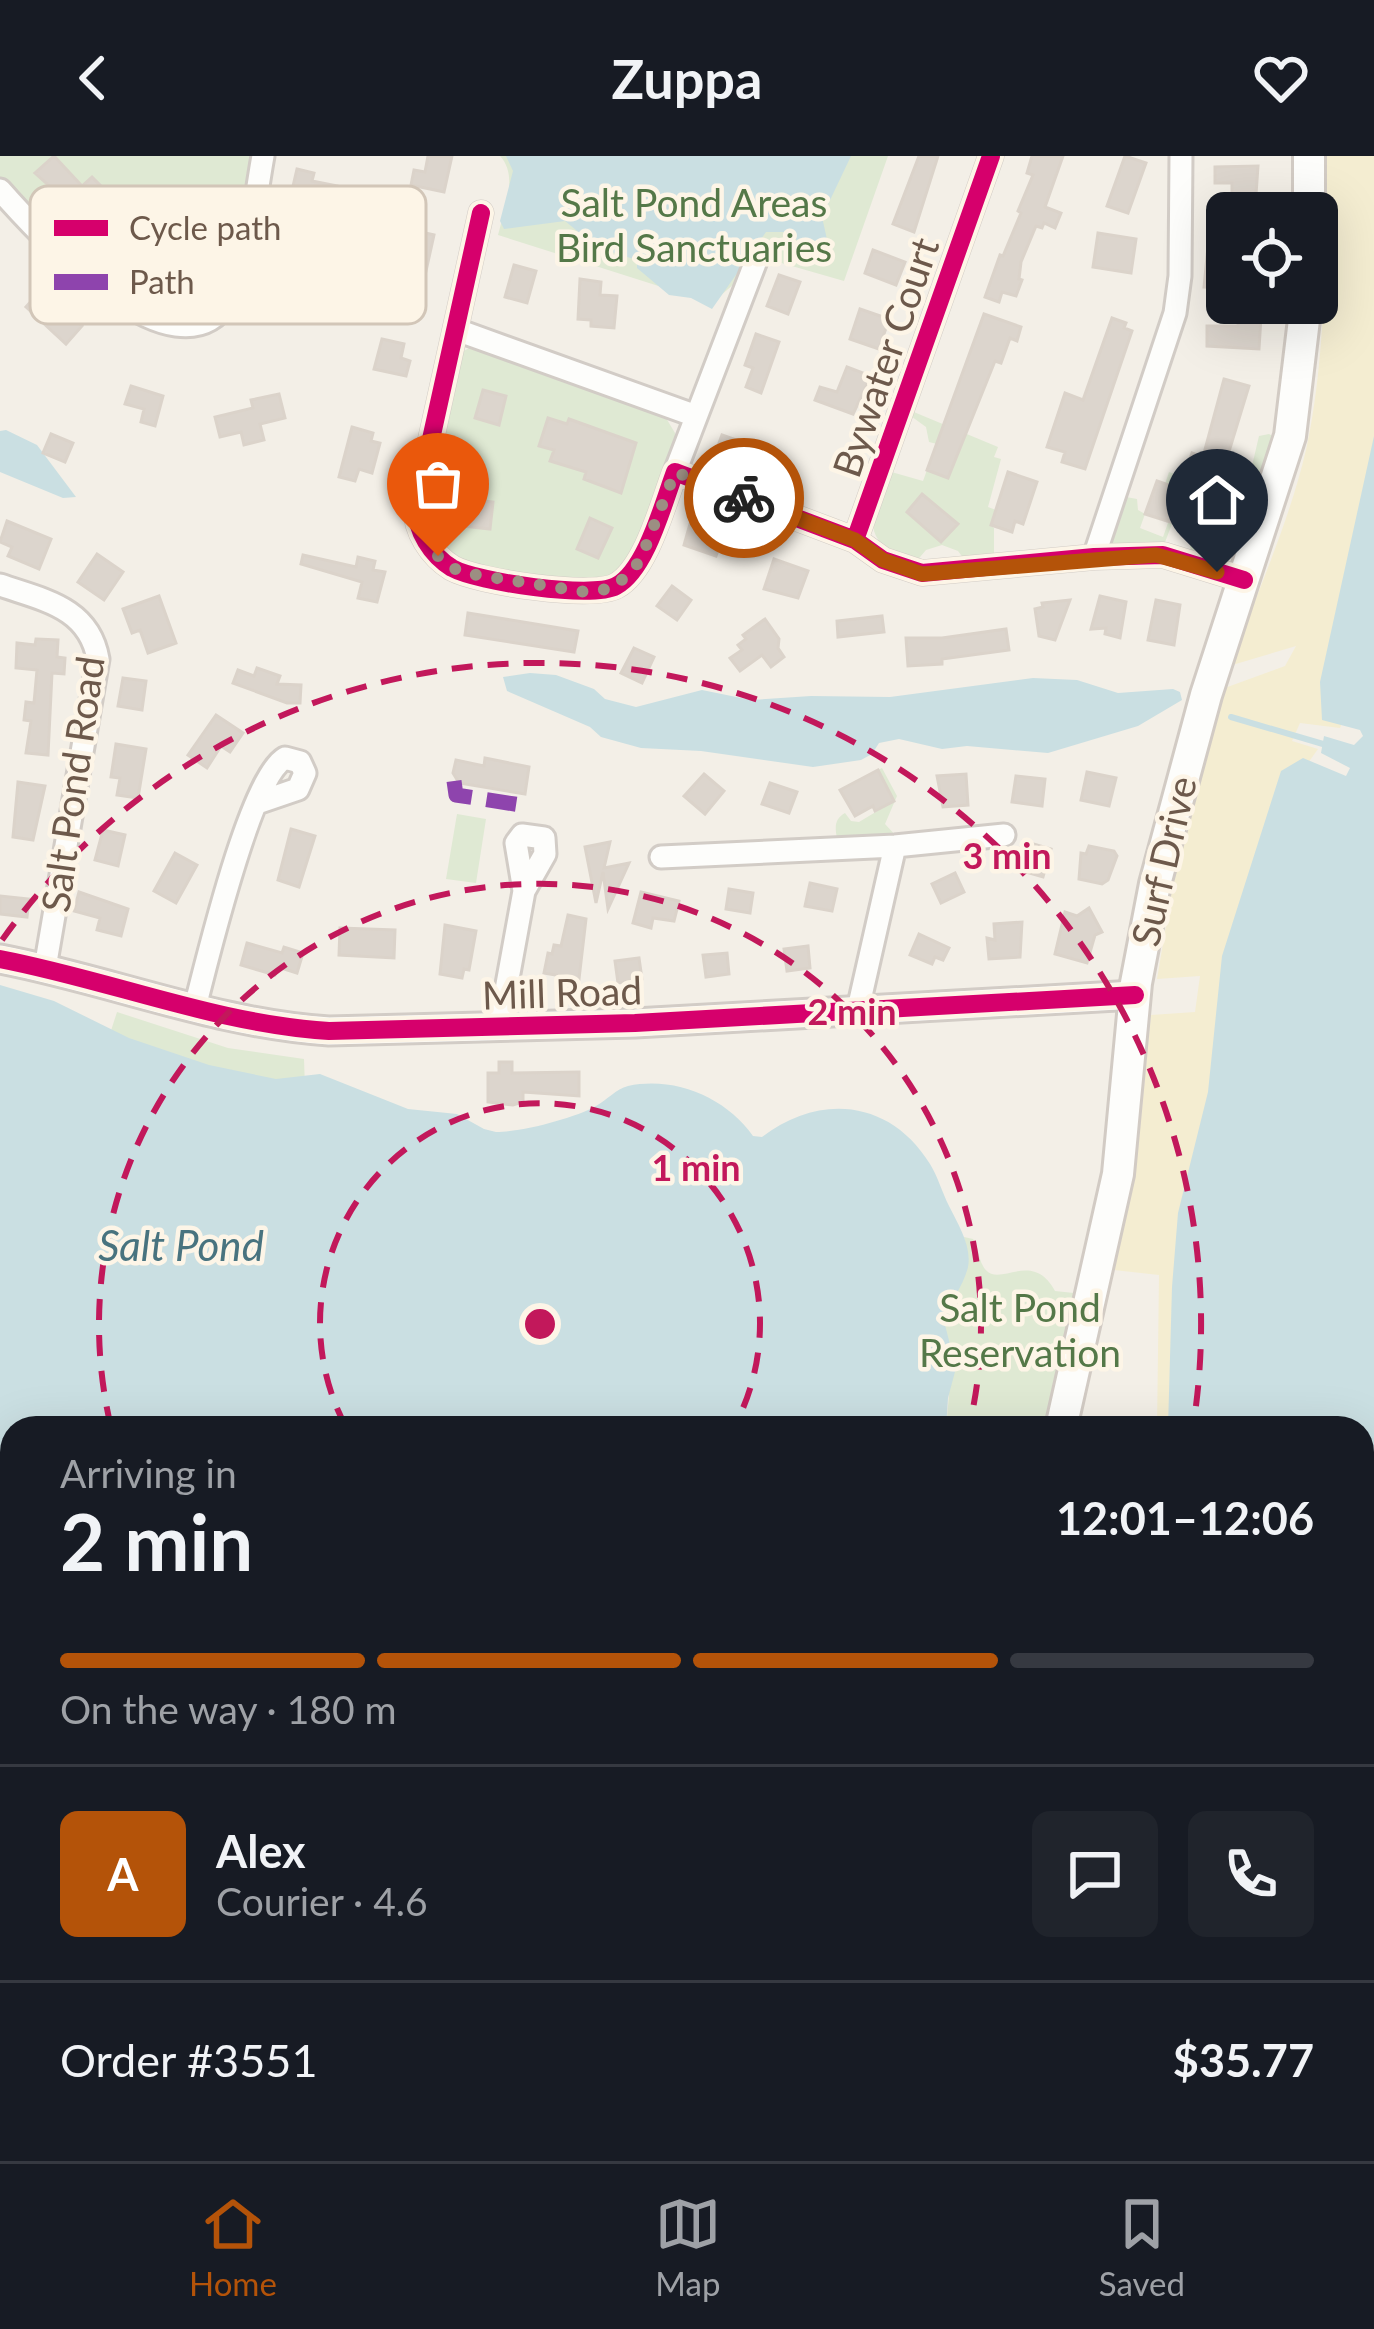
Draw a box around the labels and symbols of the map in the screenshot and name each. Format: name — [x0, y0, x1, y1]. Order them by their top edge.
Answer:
park label: Salt Pond Areas Bird Sanctuaries — [556, 179, 832, 270]
legend — [30, 186, 426, 324]
text: Cycle path — [129, 207, 281, 247]
street label: Bywater Court — [823, 231, 947, 483]
text: Path — [129, 261, 195, 301]
pin — [387, 433, 489, 556]
courier — [684, 438, 804, 558]
pin — [1166, 449, 1268, 572]
street label: Salt Pond Road — [31, 653, 113, 915]
street label: Surf Drive — [1121, 772, 1205, 950]
text: 3 min — [962, 833, 1052, 877]
street label: Mill Road — [481, 966, 643, 1018]
text: 2 min — [807, 989, 897, 1033]
text: 1 min — [651, 1145, 741, 1189]
water label: Salt Pond — [98, 1220, 264, 1270]
park label: Salt Pond Reservation — [919, 1284, 1121, 1375]
centre of rings — [519, 1303, 561, 1345]

